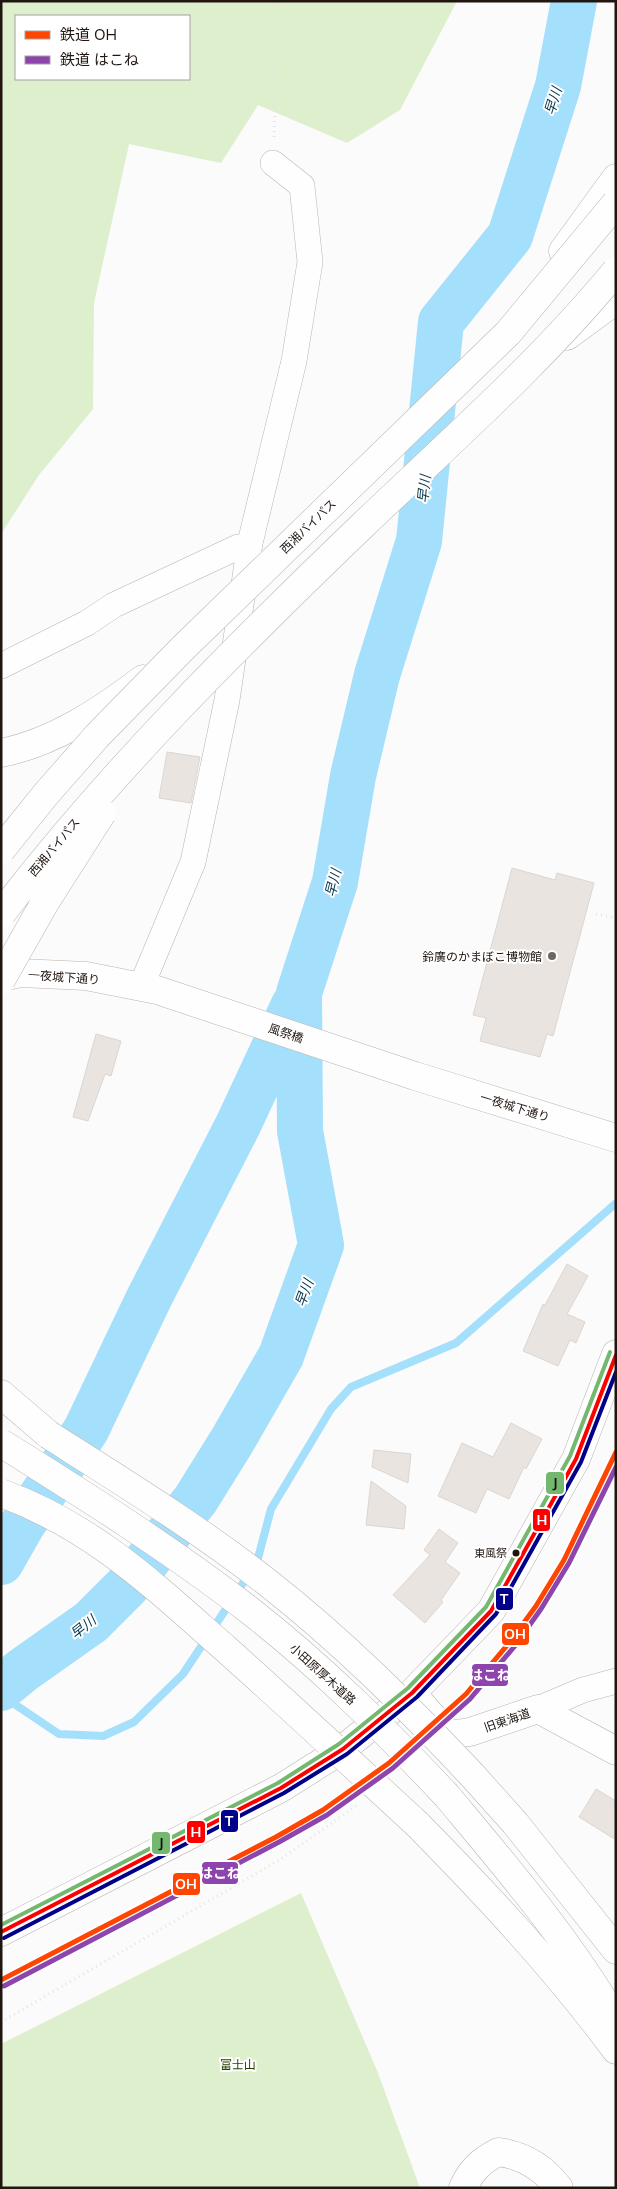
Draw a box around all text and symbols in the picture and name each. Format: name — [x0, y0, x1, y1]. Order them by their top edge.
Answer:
legend — [15, 15, 190, 80]
text: 鉄道 OH — [60, 25, 117, 44]
text: 鉄道 はこね — [60, 50, 139, 69]
water label: 早川 — [540, 83, 566, 117]
water label: 早川 — [414, 472, 435, 504]
street label: 西湘バイパス — [277, 496, 339, 556]
street label: 西湘バイパス — [25, 815, 83, 879]
water label: 早川 — [321, 865, 346, 899]
place label: 鈴廣のかまぼこ博物館 — [422, 949, 542, 964]
marker: 鈴廣のかまぼこ博物館 — [546, 950, 558, 962]
street label: 一夜城下通り — [28, 967, 100, 987]
street label: 風祭橋 — [267, 1020, 305, 1046]
street label: 一夜城下通り — [478, 1089, 552, 1125]
water label: 早川 — [291, 1275, 318, 1309]
line badge: J — [545, 1471, 565, 1495]
text: J — [552, 1474, 558, 1492]
line badge: H — [532, 1508, 551, 1532]
text: H — [537, 1511, 547, 1529]
place label: 東風祭 — [474, 1546, 507, 1560]
marker: 東風祭 — [511, 1548, 521, 1558]
line badge: T — [495, 1587, 514, 1611]
text: T — [500, 1590, 509, 1608]
water label: 早川 — [66, 1610, 101, 1643]
line badge: OH — [501, 1622, 530, 1646]
text: OH — [504, 1625, 526, 1643]
street label: 小田原厚木道路 — [287, 1640, 359, 1708]
line badge: はこね — [471, 1663, 509, 1687]
text: はこね — [469, 1666, 511, 1684]
street label: 旧東海道 — [482, 1705, 532, 1735]
line badge: T — [220, 1809, 239, 1833]
text: T — [225, 1812, 234, 1830]
line badge: H — [186, 1820, 206, 1844]
text: H — [191, 1823, 201, 1841]
line badge: J — [151, 1831, 171, 1855]
text: J — [158, 1834, 164, 1852]
line badge: はこね — [201, 1861, 239, 1885]
text: はこね — [199, 1864, 241, 1882]
line badge: OH — [172, 1872, 201, 1896]
text: OH — [175, 1875, 197, 1893]
park label: 富士山 — [220, 2057, 256, 2072]

